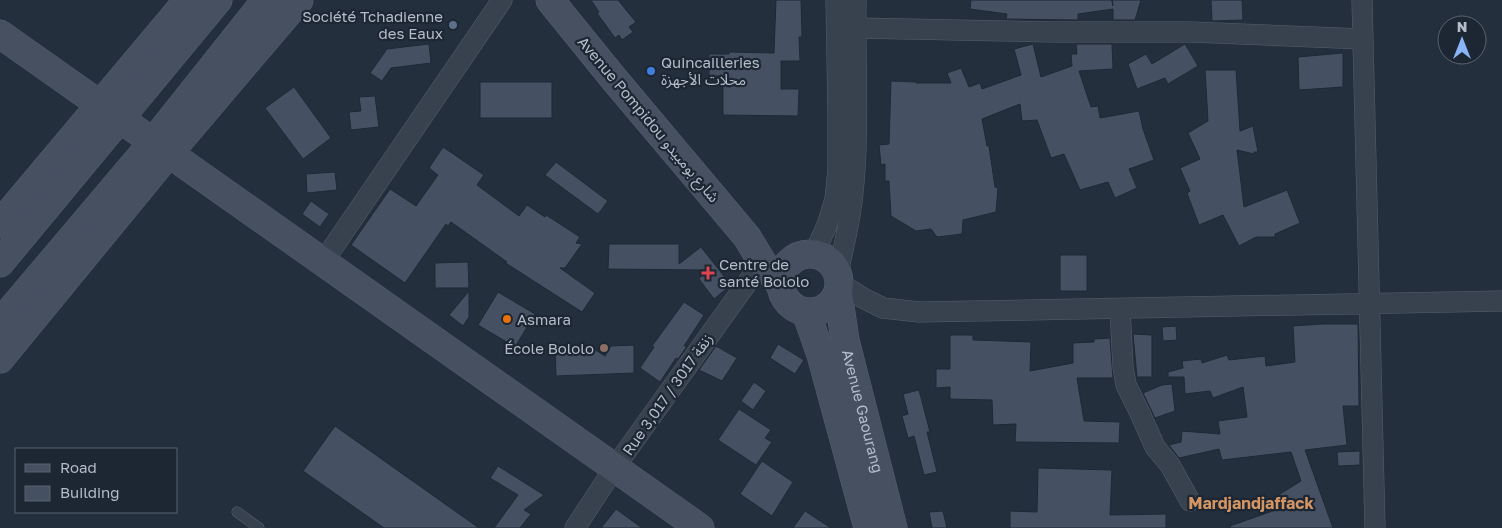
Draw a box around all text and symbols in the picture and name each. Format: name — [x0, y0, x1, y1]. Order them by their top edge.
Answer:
place label: Société Tchadienne des Eaux — [302, 7, 443, 42]
north arrow — [1437, 15, 1487, 65]
text: N — [1457, 18, 1467, 35]
marker: Société Tchadienne des Eaux — [447, 19, 459, 31]
street label: Avenue Pompidou شارع بومبيدو — [571, 33, 724, 208]
place label: Quincailleries محلات الأجهزة — [661, 53, 760, 89]
marker: Quincailleries محلات الأجهزة — [645, 65, 657, 77]
place label: Centre de santé Bololo — [719, 255, 809, 290]
marker: Centre de santé Bololo — [701, 266, 715, 280]
place label: Asmara — [517, 310, 571, 328]
marker: Asmara — [501, 313, 513, 325]
street label: Rue 3,017 / زنقة 3017 — [618, 330, 717, 459]
place label: École Bololo — [504, 339, 594, 357]
marker: École Bololo — [598, 342, 610, 354]
street label: Avenue Gaourang — [839, 348, 888, 475]
legend — [15, 448, 178, 513]
text: Road — [60, 458, 97, 476]
text: Building — [60, 483, 120, 501]
district label: Mardjandjaffack — [1188, 493, 1315, 513]

